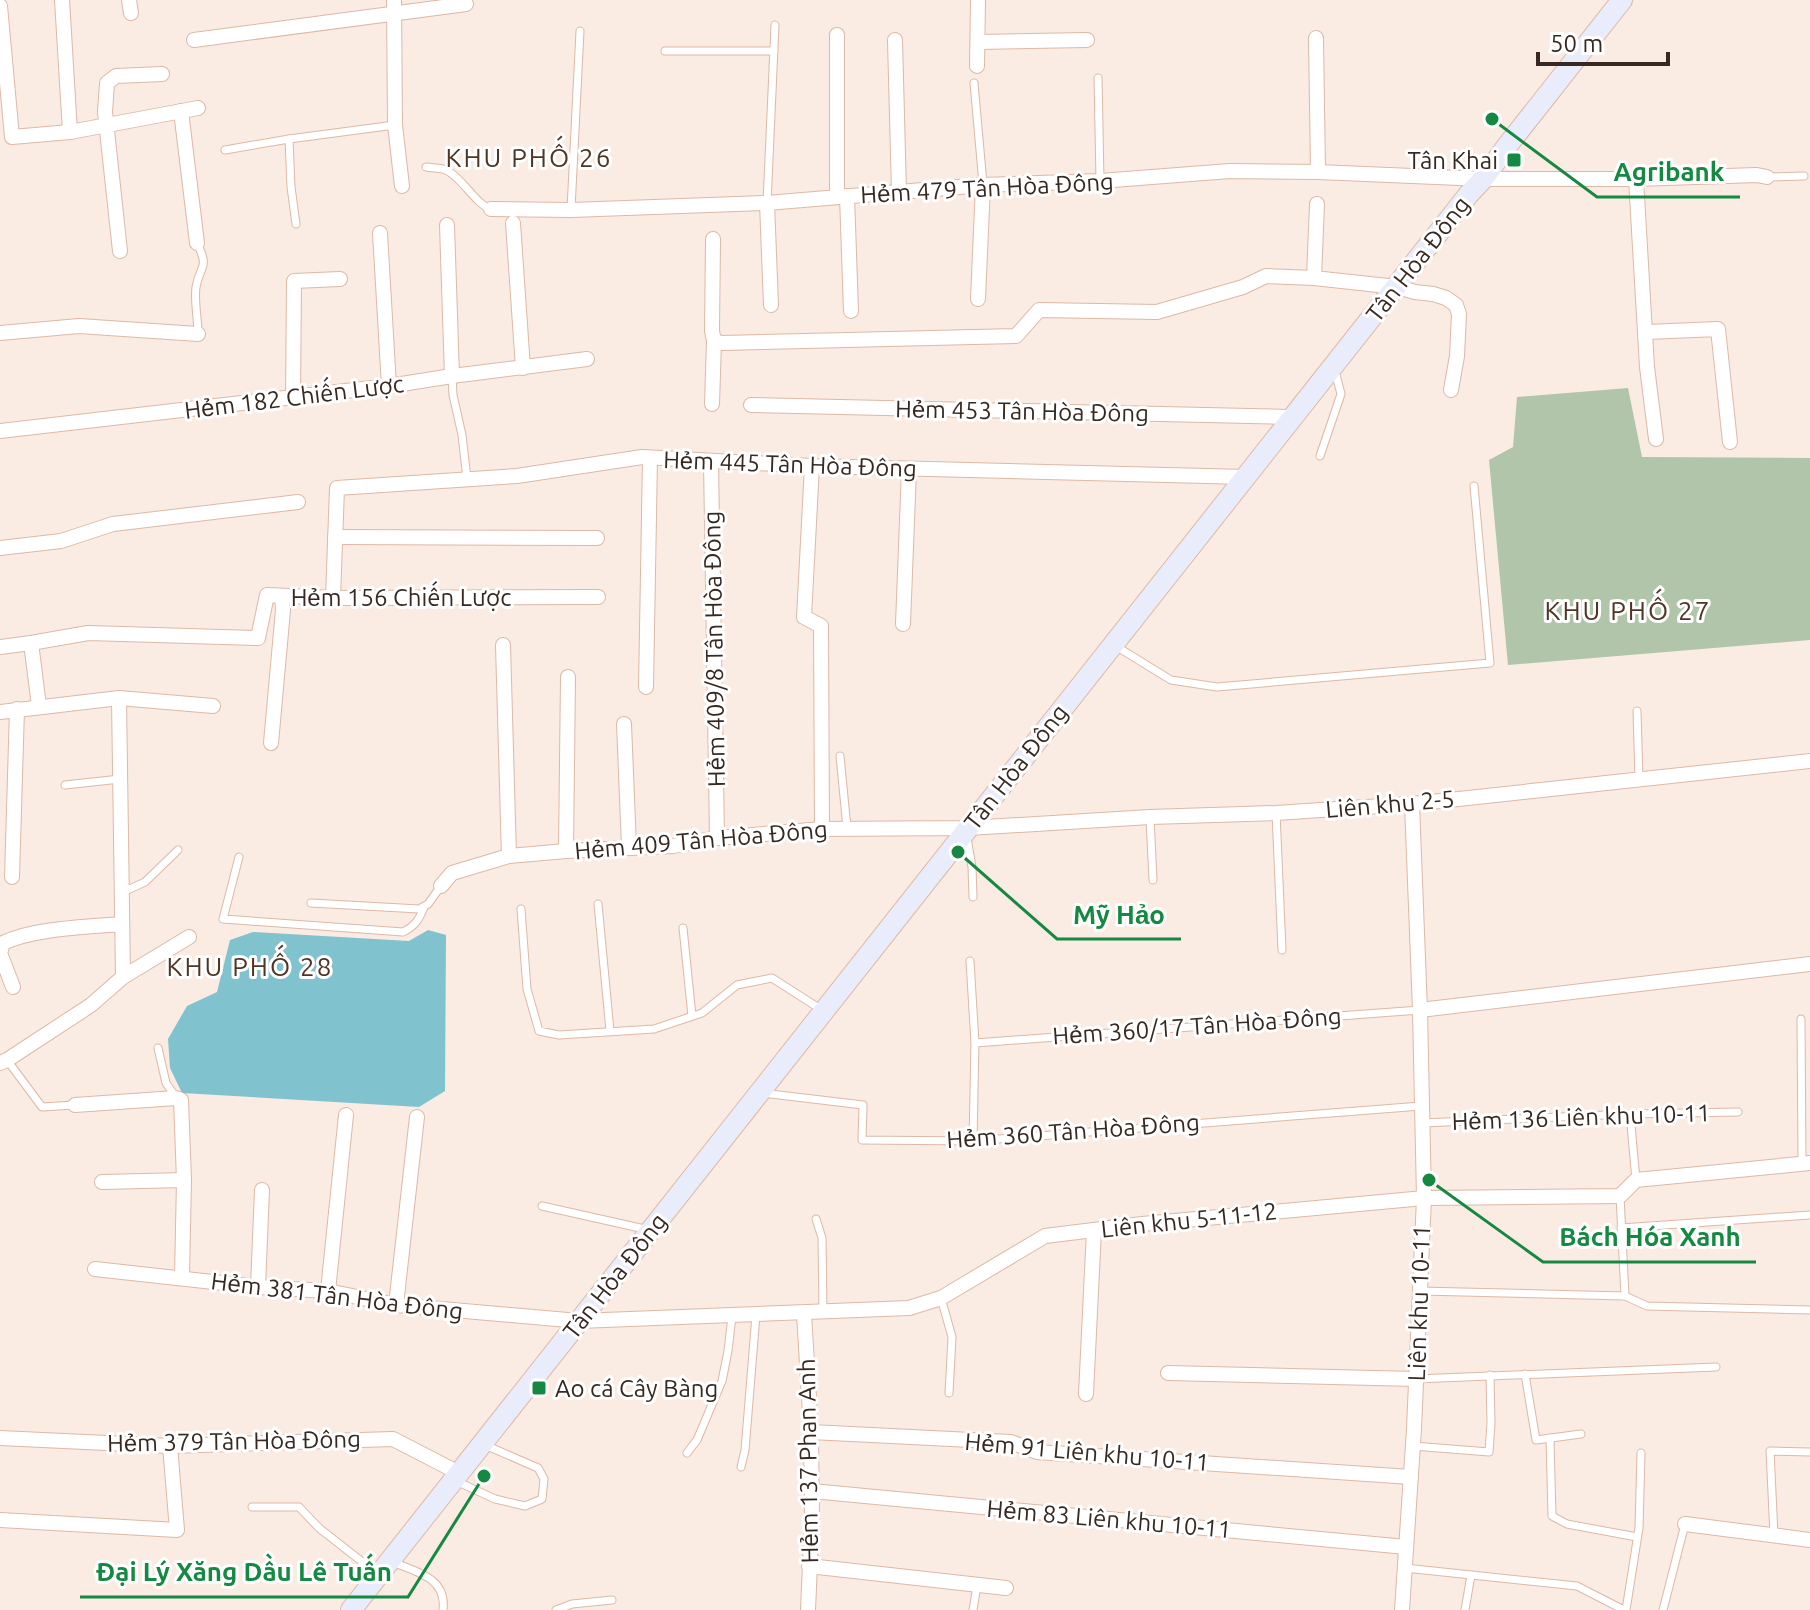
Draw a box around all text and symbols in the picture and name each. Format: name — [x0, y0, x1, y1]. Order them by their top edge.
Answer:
scale bar — [1538, 16, 1668, 66]
text: 50 m — [1550, 30, 1603, 57]
district label: KHU PHỐ 26 — [446, 135, 612, 172]
place label: Tân Khai — [1408, 147, 1498, 174]
callout: Agribank — [1597, 147, 1740, 197]
marker: Tân Khai — [1505, 151, 1523, 169]
text: Agribank — [1614, 157, 1725, 186]
street label: Hẻm 479 Tân Hòa Đông — [860, 168, 1114, 208]
street label: Tân Hòa Đông — [1361, 191, 1475, 327]
street label: Hẻm 182 Chiến Lược — [182, 366, 405, 424]
street label: Hẻm 453 Tân Hòa Đông — [895, 395, 1149, 427]
street label: Hẻm 445 Tân Hòa Đông — [663, 446, 917, 482]
street label: Hẻm 409/8 Tân Hòa Đông — [698, 511, 730, 787]
street label: Hẻm 156 Chiến Lược — [291, 580, 511, 611]
district label: KHU PHỐ 27 — [1545, 588, 1711, 625]
street label: Tân Hòa Đông — [959, 699, 1073, 835]
street label: Liên khu 2-5 — [1324, 785, 1456, 823]
street label: Hẻm 409 Tân Hòa Đông — [573, 815, 829, 865]
callout: Mỹ Hảo — [1057, 889, 1181, 939]
text: Mỹ Hảo — [1073, 900, 1165, 929]
district label: KHU PHỐ 28 — [167, 944, 333, 981]
street label: Hẻm 360/17 Tân Hòa Đông — [1052, 1002, 1342, 1050]
street label: Hẻm 136 Liên khu 10-11 — [1451, 1099, 1711, 1135]
street label: Hẻm 360 Tân Hòa Đông — [945, 1109, 1201, 1153]
street label: Liên khu 5-11-12 — [1100, 1197, 1278, 1243]
street label: Tân Hòa Đông — [558, 1208, 672, 1344]
callout: Bách Hóa Xanh — [1543, 1212, 1756, 1262]
text: Bách Hóa Xanh — [1559, 1222, 1741, 1251]
street label: Liên khu 10-11 — [1403, 1224, 1435, 1382]
street label: Hẻm 381 Tân Hòa Đông — [209, 1267, 465, 1325]
street label: Hẻm 137 Phan Anh — [793, 1358, 823, 1564]
place label: Ao cá Cây Bàng — [555, 1375, 718, 1402]
marker: Ao cá Cây Bàng — [530, 1379, 548, 1397]
street label: Hẻm 379 Tân Hòa Đông — [107, 1425, 361, 1457]
street label: Hẻm 91 Liên khu 10-11 — [964, 1428, 1210, 1476]
street label: Hẻm 83 Liên khu 10-11 — [986, 1495, 1232, 1543]
callout: Đại Lý Xăng Dầu Lê Tuấn — [80, 1547, 408, 1597]
text: Đại Lý Xăng Dầu Lê Tuấn — [96, 1553, 392, 1586]

